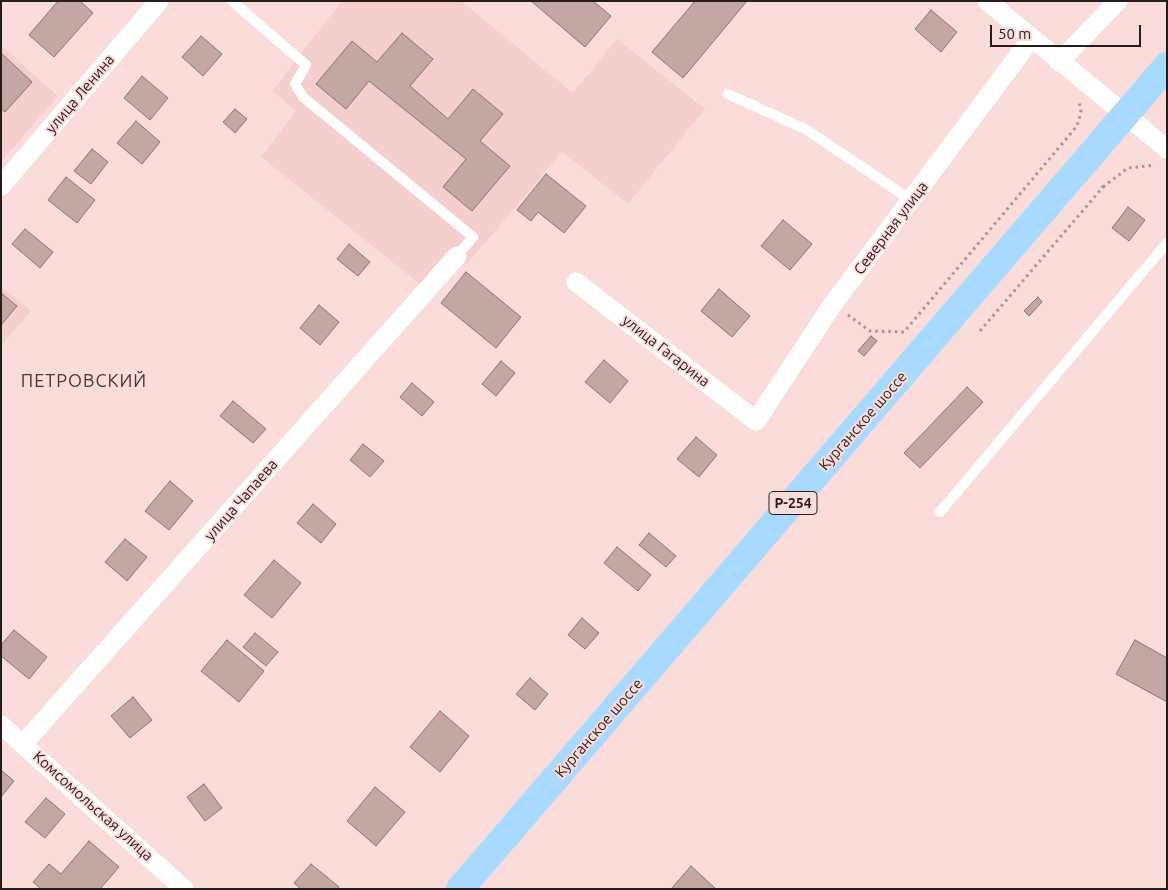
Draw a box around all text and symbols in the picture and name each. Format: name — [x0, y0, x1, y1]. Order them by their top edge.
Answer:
scale bar — [993, 15, 1144, 47]
text: 50 m — [998, 25, 1031, 42]
street label: улица Ленина — [42, 51, 118, 137]
street label: Северная улица — [850, 178, 932, 278]
street label: улица Гагарина — [619, 311, 713, 391]
street label: Курганское шоссе — [815, 368, 911, 474]
district label: ПЕТРОВСКИЙ — [20, 370, 148, 392]
street label: улица Чапаева — [201, 456, 281, 544]
road number: Р-254 — [769, 492, 817, 514]
street label: Курганское шоссе — [551, 675, 647, 781]
street label: Комсомольская улица — [29, 747, 157, 865]

